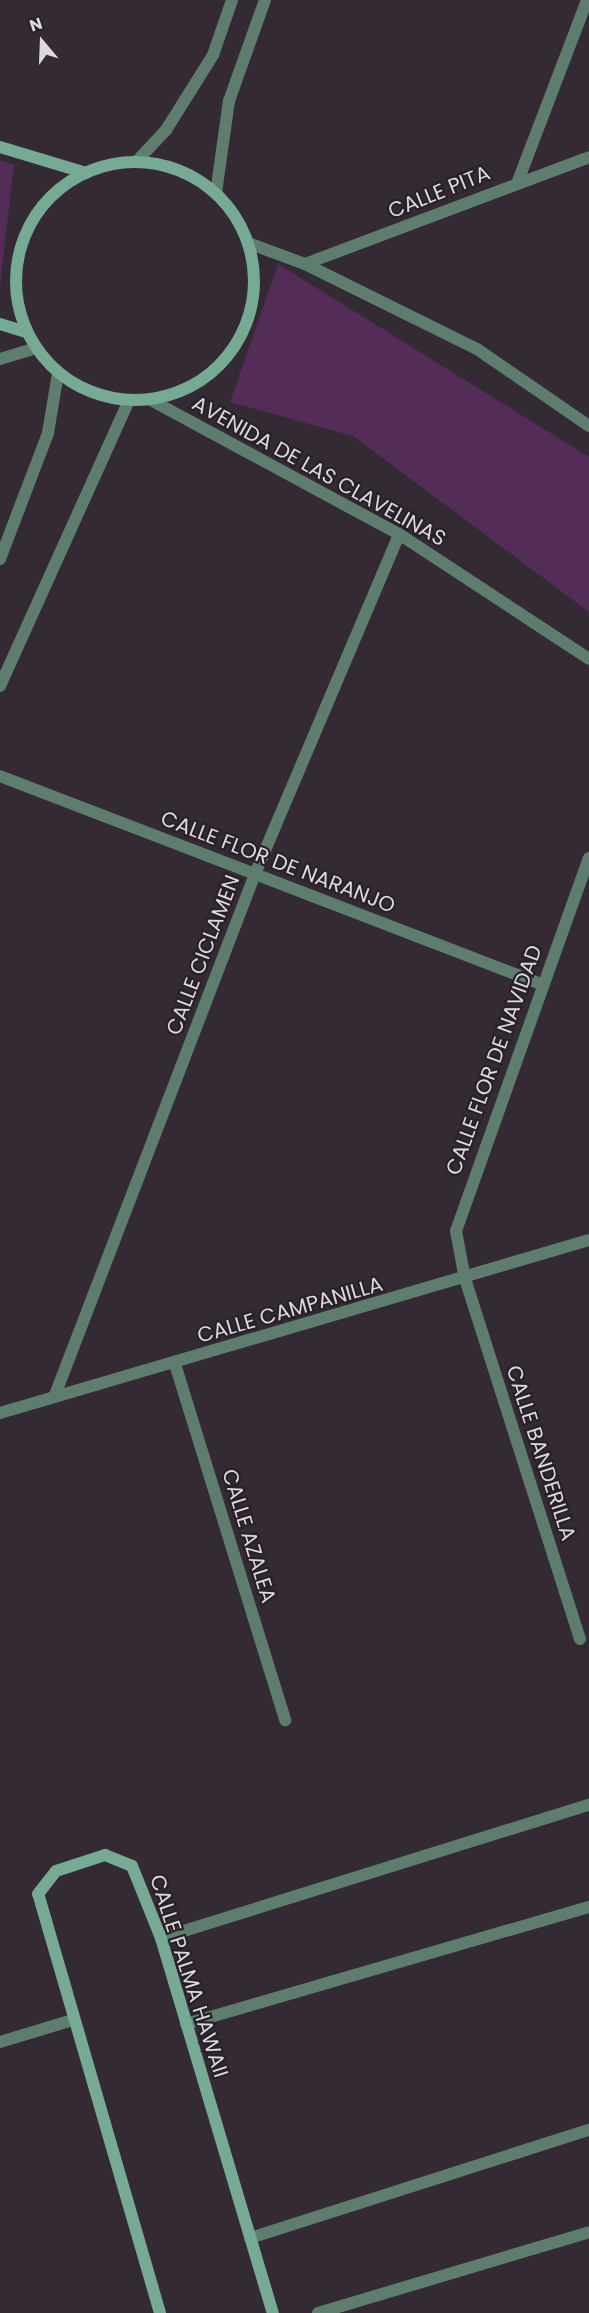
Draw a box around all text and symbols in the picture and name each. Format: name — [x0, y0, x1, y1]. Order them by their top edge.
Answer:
north arrow — [12, 12, 72, 72]
text: N — [27, 12, 45, 37]
street label: CALLE PITA — [384, 160, 494, 224]
street label: AVENIDA DE LAS CLAVELINAS — [188, 391, 450, 551]
street label: CALLE FLOR DE NARANJO — [157, 806, 399, 918]
street label: CALLE CICLAMEN — [161, 871, 245, 1039]
street label: CALLE FLOR DE NAVIDAD — [441, 942, 547, 1178]
street label: CALLE CAMPANILLA — [194, 1271, 386, 1349]
street label: CALLE BANDERILLA — [501, 1362, 581, 1544]
street label: CALLE AZALEA — [217, 1466, 281, 1606]
street label: CALLE PALMA HAWAII — [144, 1871, 234, 2081]

